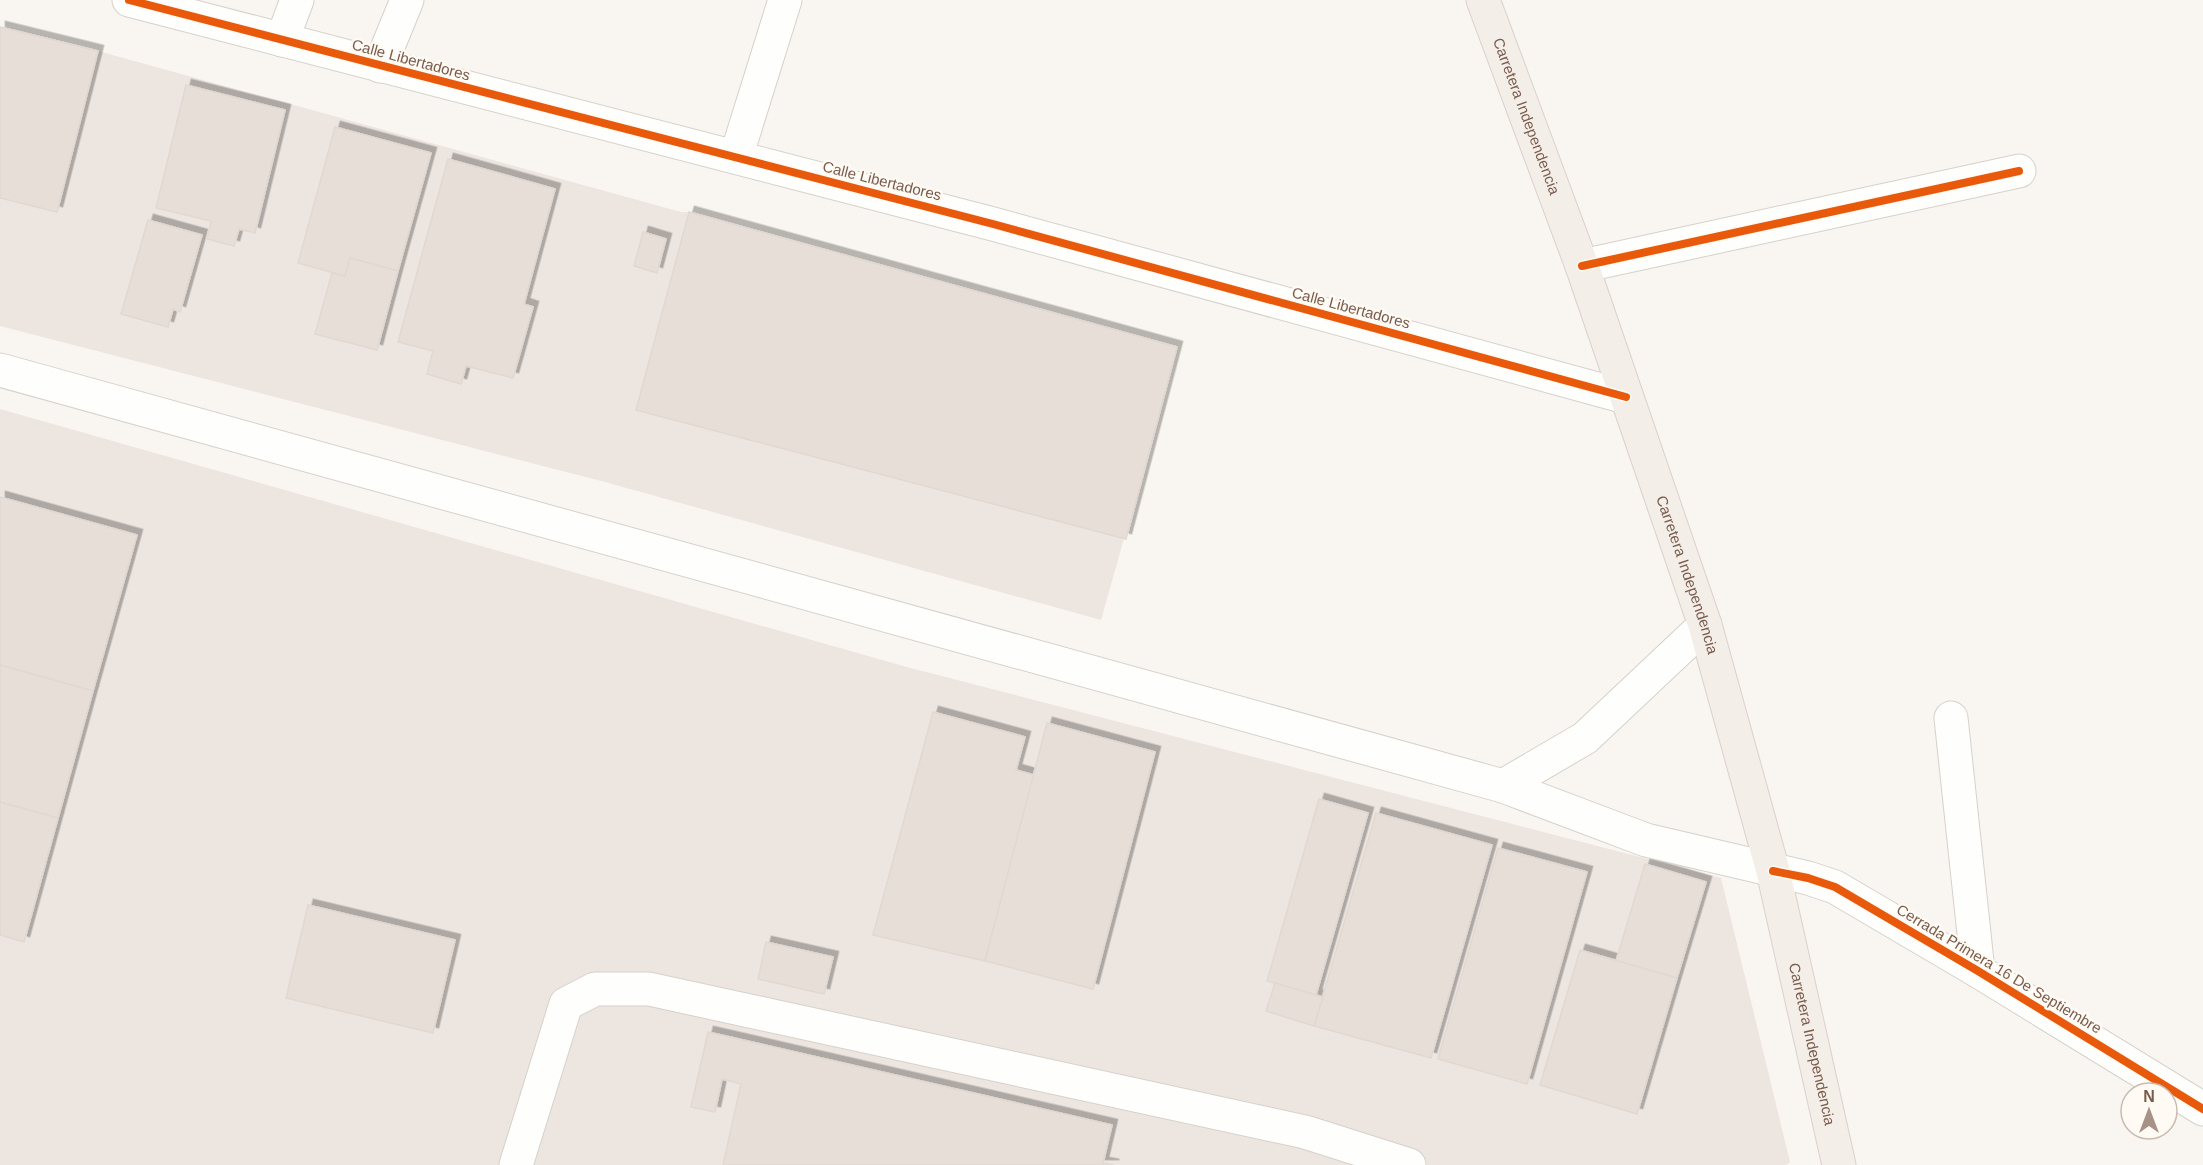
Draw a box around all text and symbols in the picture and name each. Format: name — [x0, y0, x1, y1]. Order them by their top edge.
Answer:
street label: Carretera Independencia — [1490, 35, 1564, 197]
street label: Calle Libertadores — [350, 36, 472, 83]
street label: Calle Libertadores — [821, 158, 943, 203]
street label: Calle Libertadores — [1290, 284, 1412, 331]
street label: Carretera Independencia — [1653, 493, 1722, 656]
street label: Cerrada Primera 16 De Septiembre — [1894, 901, 2105, 1037]
street label: Carretera Independencia — [1786, 961, 1839, 1128]
north arrow — [2119, 1081, 2179, 1141]
text: N — [2143, 1088, 2155, 1105]

